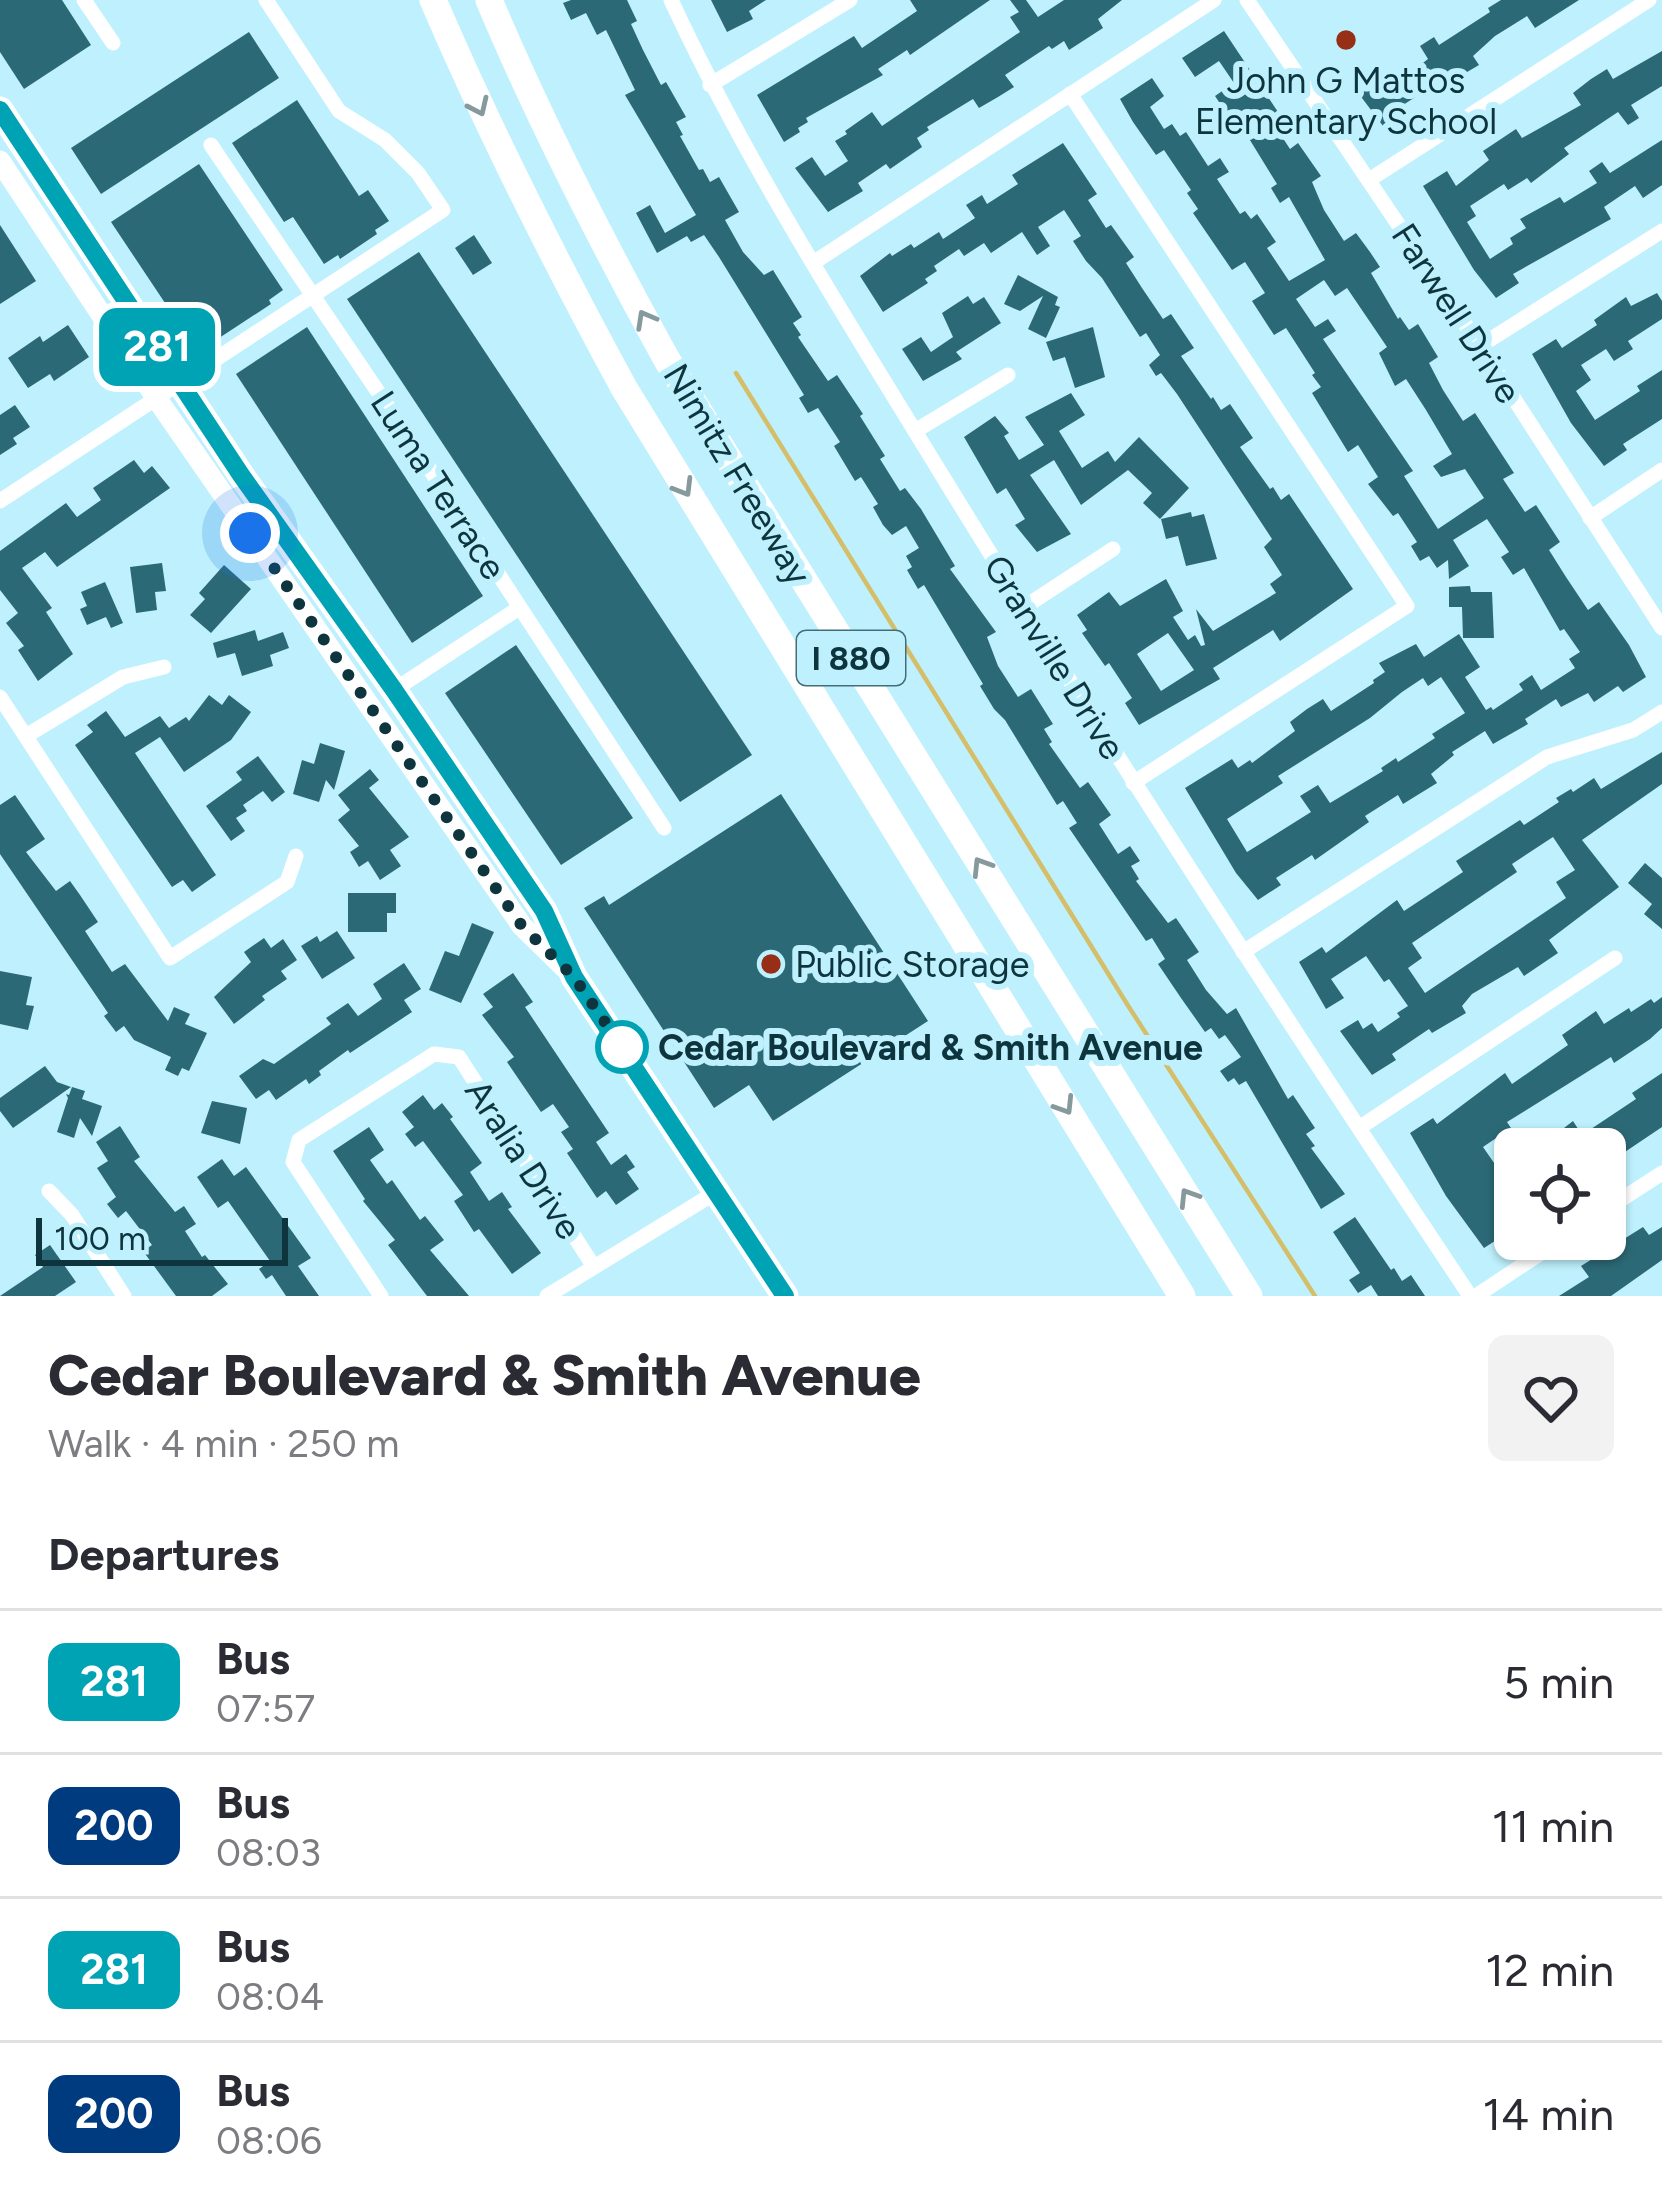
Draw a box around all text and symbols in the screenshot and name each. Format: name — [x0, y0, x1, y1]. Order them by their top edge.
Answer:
marker: John G Mattos Elementary School — [1333, 27, 1359, 53]
place label: John G Mattos Elementary School — [1195, 59, 1497, 143]
one-way arrow — [465, 95, 489, 116]
street label: Farwell Drive — [1383, 215, 1531, 411]
line badge: 281 — [88, 308, 226, 386]
one-way arrow — [636, 310, 659, 332]
text: 281 — [123, 321, 191, 372]
street label: Nimitz Freeway — [655, 356, 821, 593]
street label: Luma Terrace — [362, 383, 515, 587]
one-way arrow — [669, 475, 692, 497]
your location — [220, 503, 280, 563]
street label: Granville Drive — [975, 547, 1134, 767]
road number: I 880 — [797, 631, 905, 685]
one-way arrow — [973, 857, 995, 879]
place label: Public Storage — [795, 943, 1029, 986]
marker: Public Storage — [758, 951, 784, 977]
marker: Cedar Boulevard & Smith Avenue — [597, 1022, 647, 1072]
place label: Cedar Boulevard & Smith Avenue — [658, 1026, 1203, 1069]
street label: Aralia Drive — [456, 1071, 591, 1247]
one-way arrow — [1051, 1092, 1073, 1114]
map controls — [1494, 1128, 1626, 1260]
button: locate — [1494, 1128, 1626, 1260]
one-way arrow — [1179, 1188, 1202, 1210]
scale bar — [36, 1212, 288, 1265]
text: 100 m — [54, 1219, 146, 1258]
button: heart — [1488, 1335, 1614, 1461]
text: Cedar Boulevard & Smith Avenue — [48, 1341, 921, 1409]
text: Walk · 4 min · 250 m — [48, 1420, 399, 1467]
text: Departures — [48, 1527, 279, 1581]
text: Bus — [216, 1631, 290, 1685]
text: 5 min — [1503, 1655, 1614, 1709]
text: 281 — [80, 1656, 148, 1707]
text: 07:57 — [216, 1685, 315, 1732]
text: Bus — [216, 1775, 290, 1829]
text: 11 min — [1492, 1799, 1614, 1853]
text: 200 — [75, 1800, 153, 1851]
text: 08:03 — [216, 1829, 321, 1876]
text: Bus — [216, 1919, 290, 1973]
text: 12 min — [1485, 1943, 1614, 1997]
text: 281 — [80, 1944, 148, 1995]
text: 08:04 — [216, 1973, 324, 2020]
text: Bus — [216, 2063, 290, 2117]
text: 14 min — [1483, 2087, 1614, 2141]
text: 200 — [75, 2088, 153, 2139]
text: 08:06 — [216, 2117, 322, 2164]

